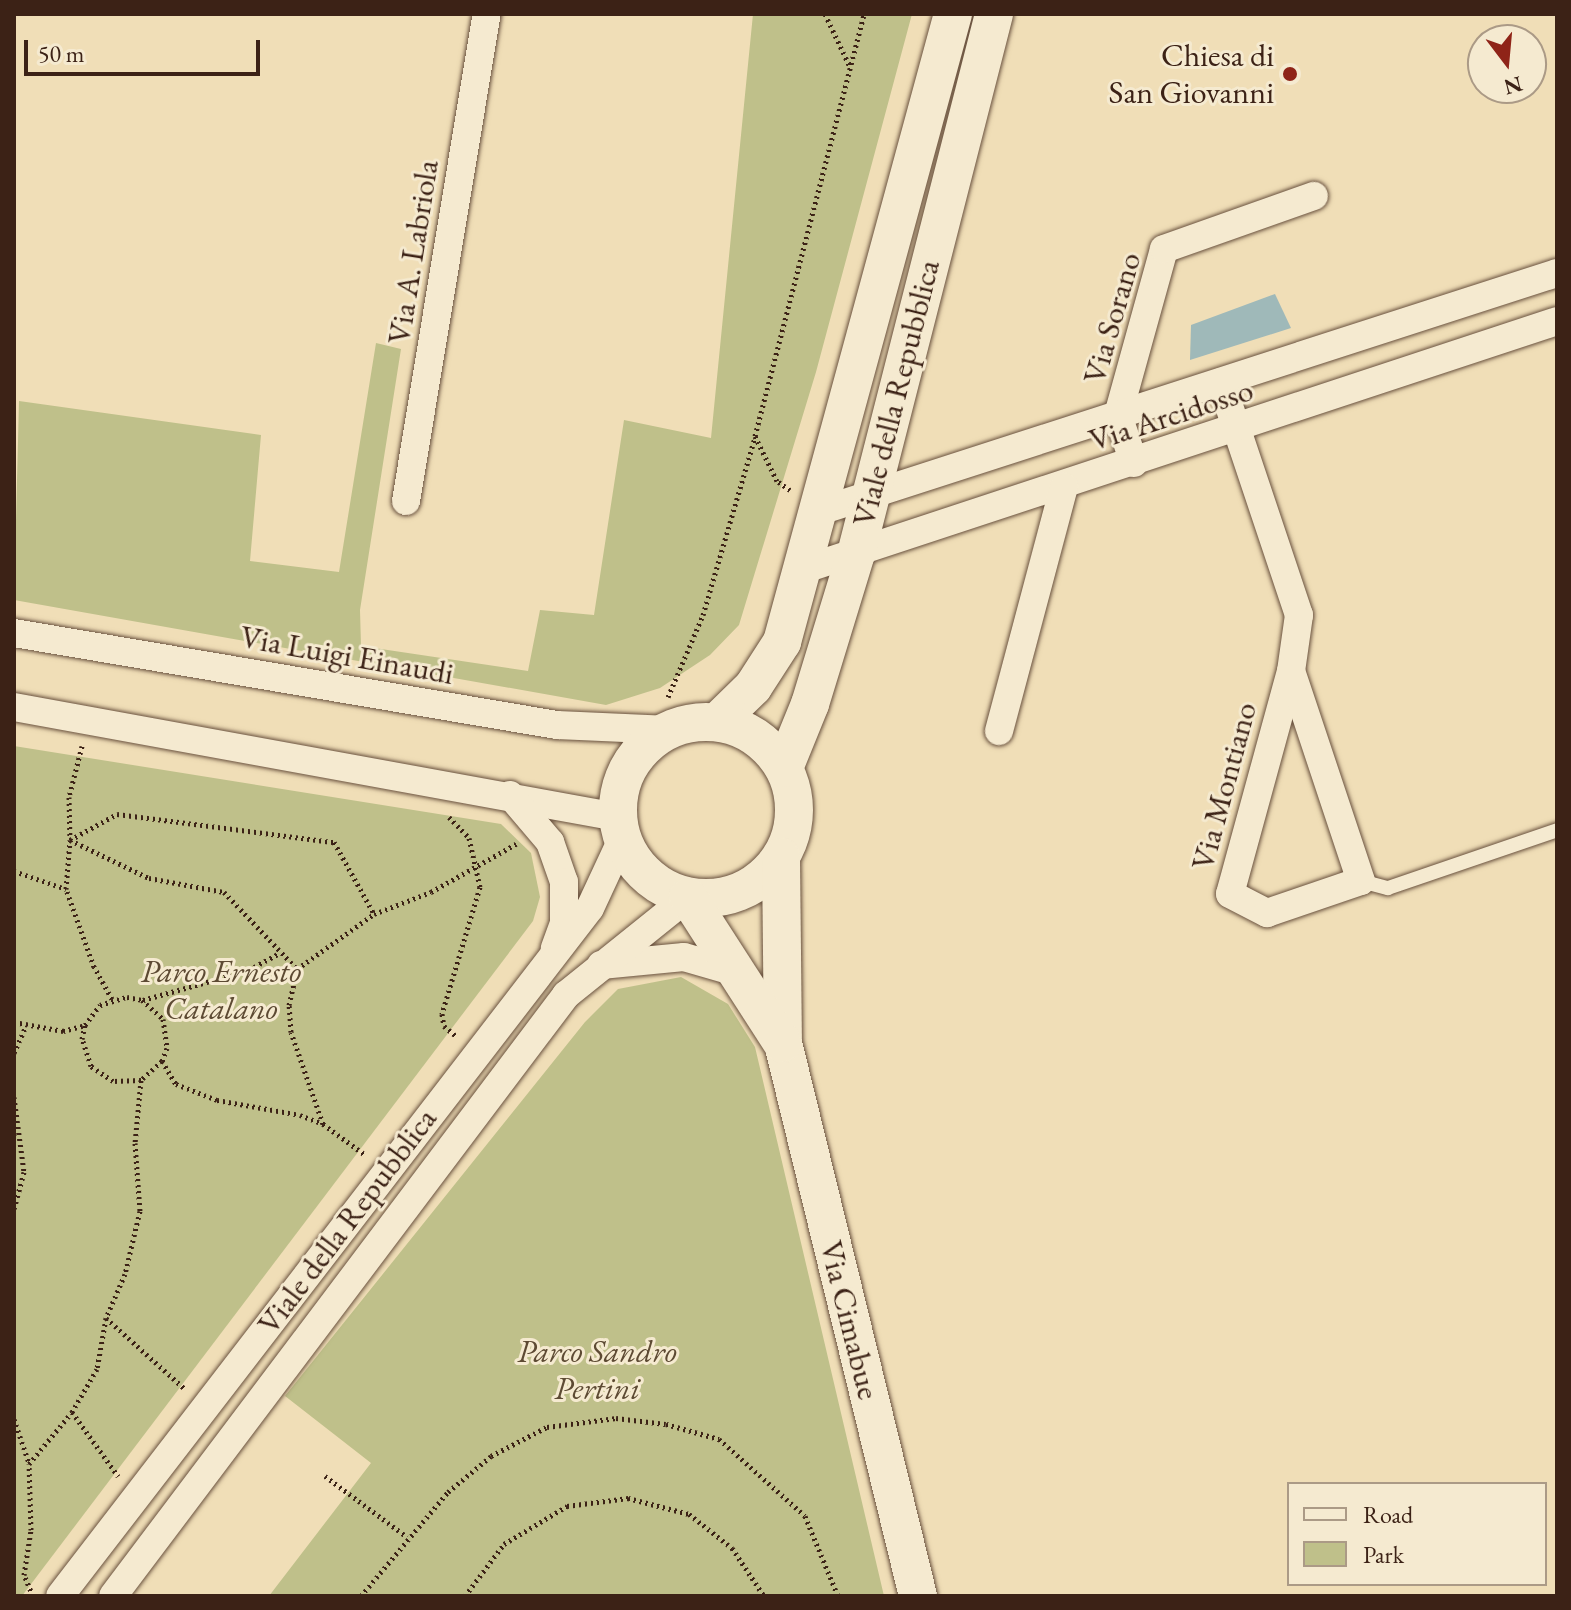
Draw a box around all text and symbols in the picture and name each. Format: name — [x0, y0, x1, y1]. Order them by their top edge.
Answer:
scale bar — [28, 24, 264, 74]
north arrow — [1467, 24, 1547, 104]
place label: Chiesa di San Giovanni — [1109, 37, 1274, 112]
text: 50 m — [38, 38, 85, 69]
marker: Chiesa di San Giovanni — [1281, 65, 1299, 83]
text: N — [1501, 69, 1526, 102]
street label: Via A. Labriola — [379, 157, 447, 347]
street label: Via Sorano — [1075, 248, 1149, 388]
street label: Viale della Repubblica — [844, 256, 948, 530]
street label: Via Arcidosso — [1084, 370, 1258, 460]
street label: Via Luigi Einaudi — [237, 617, 457, 693]
street label: Via Montiano — [1183, 698, 1265, 874]
park label: Parco Ernesto Catalano — [141, 953, 301, 1028]
street label: Viale della Repubblica — [249, 1100, 445, 1342]
street label: Via Cimabue — [812, 1237, 888, 1403]
park label: Parco Sandro Pertini — [517, 1333, 677, 1408]
legend — [1287, 1482, 1547, 1586]
text: Road — [1363, 1499, 1413, 1530]
text: Park — [1363, 1539, 1404, 1570]

